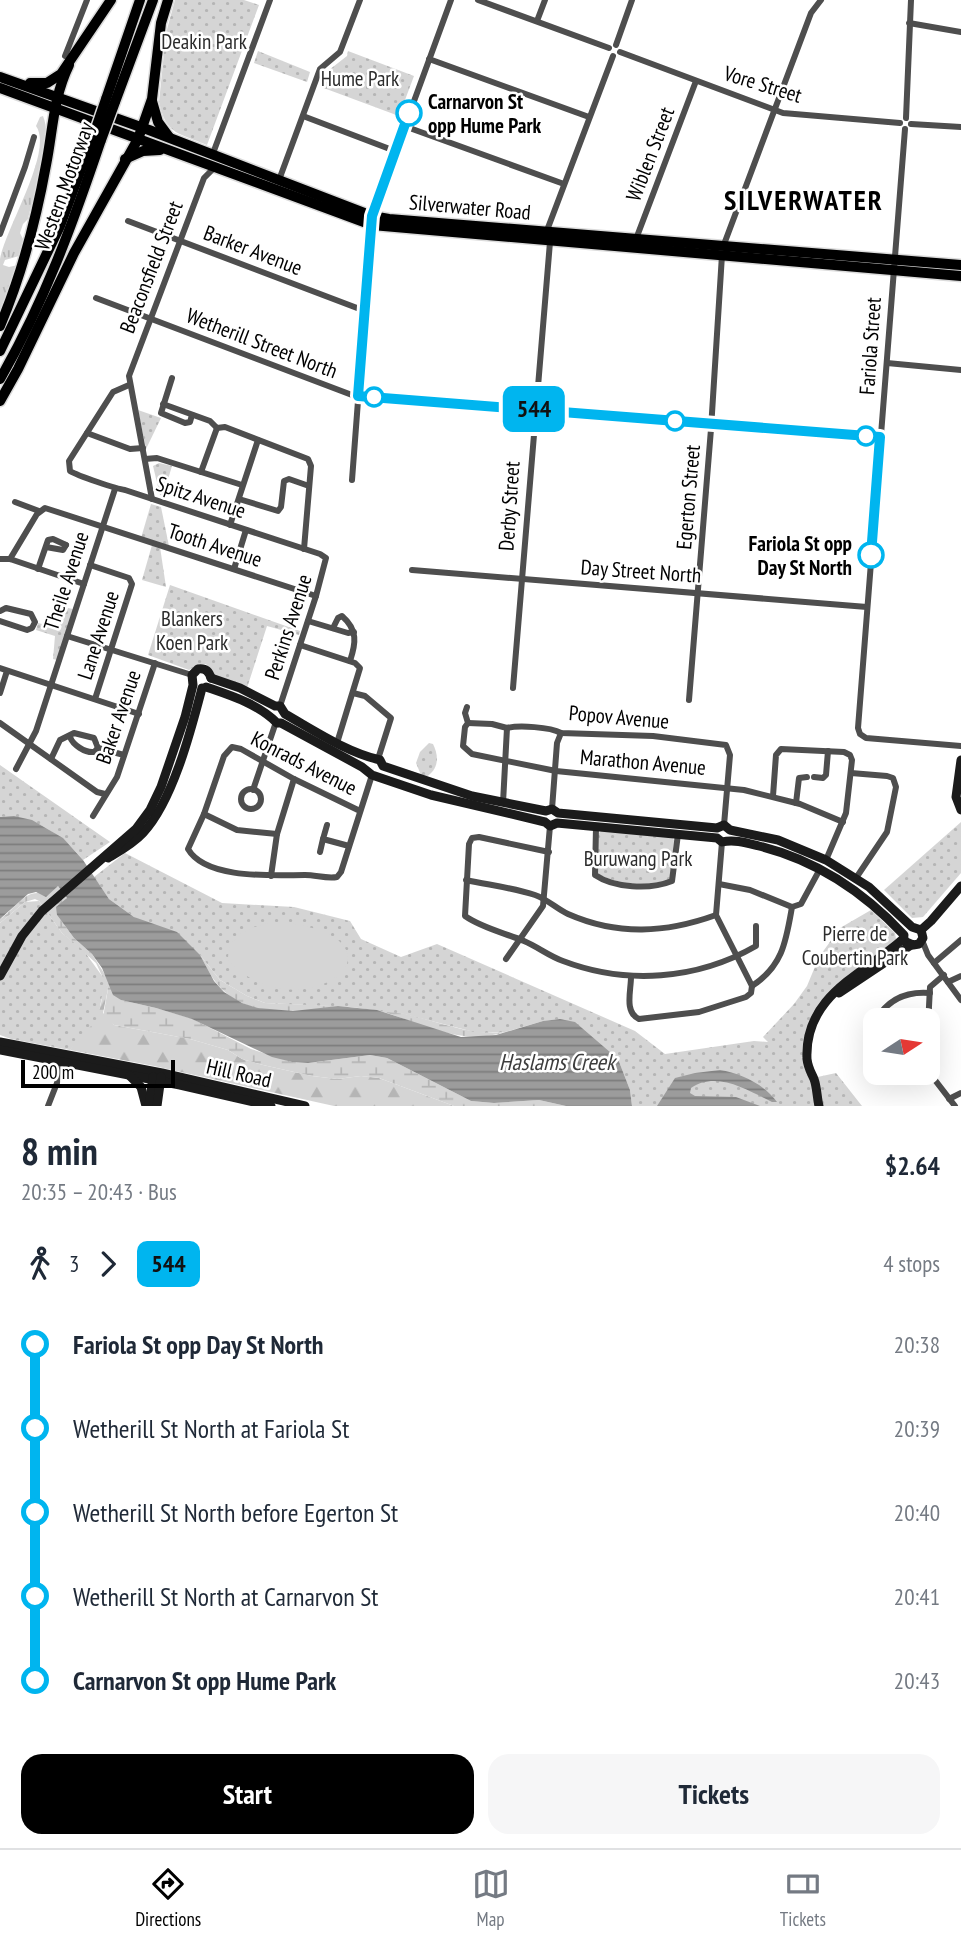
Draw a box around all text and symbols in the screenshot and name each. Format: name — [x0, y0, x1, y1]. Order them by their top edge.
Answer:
park label: Deakin Park — [161, 28, 247, 55]
street label: Vore Street — [720, 59, 805, 109]
park label: Hume Park — [321, 65, 399, 92]
place label: Carnarvon St opp Hume Park — [428, 88, 542, 139]
marker: Carnarvon St opp Hume Park — [396, 100, 422, 126]
street label: Wiblen Street — [620, 103, 680, 205]
street label: Western Motorway — [28, 118, 100, 254]
district label: SILVERWATER — [724, 181, 884, 218]
street label: Silverwater Road — [408, 188, 532, 226]
street label: Beaconsfield Street — [113, 197, 189, 337]
street label: Barker Avenue — [200, 219, 306, 281]
street label: Fariola Street — [853, 296, 887, 396]
street label: Wetherill Street North — [183, 302, 341, 384]
line badge: 544 — [494, 386, 574, 432]
unlabelled marker — [364, 387, 384, 407]
text: 544 — [517, 393, 551, 424]
unlabelled marker — [665, 411, 685, 431]
unlabelled marker — [856, 426, 876, 446]
street label: Egerton Street — [670, 443, 706, 550]
street label: Derby Street — [492, 460, 526, 552]
street label: Spitz Avenue — [153, 470, 249, 524]
street label: Tooth Avenue — [165, 517, 265, 573]
street label: Theile Avenue — [37, 528, 95, 634]
place label: Fariola St opp Day St North — [748, 530, 852, 581]
marker: Fariola St opp Day St North — [858, 542, 884, 568]
street label: Day Street North — [580, 553, 702, 589]
street label: Perkins Avenue — [258, 571, 318, 683]
street label: Lane Avenue — [71, 587, 125, 683]
park label: Blankers Koen Park — [156, 605, 228, 656]
street label: Baker Avenue — [89, 666, 147, 768]
street label: Popov Avenue — [568, 699, 670, 735]
street label: Konrads Avenue — [247, 725, 361, 801]
street label: Marathon Avenue — [579, 743, 707, 781]
park label: Buruwang Park — [584, 845, 692, 872]
park label: Pierre de Coubertin Park — [802, 920, 908, 971]
north arrow — [863, 1008, 940, 1085]
map controls — [863, 1008, 940, 1085]
water label: Haslams Creek — [499, 1047, 618, 1076]
street label: Hill Road — [204, 1052, 274, 1094]
scale bar — [21, 1057, 175, 1089]
text: 200 m — [32, 1060, 74, 1084]
text: 8 min — [21, 1126, 98, 1175]
text: $2.64 — [885, 1149, 940, 1182]
text: 20:35 – 20:43 · Bus — [21, 1177, 177, 1206]
icon: walk — [21, 1245, 59, 1283]
icon: forward — [89, 1245, 127, 1283]
text: 544 — [151, 1248, 186, 1279]
text: 3 — [69, 1249, 79, 1278]
text: 4 stops — [883, 1249, 940, 1278]
text: Fariola St opp Day St North — [73, 1328, 324, 1361]
text: 20:38 — [894, 1330, 940, 1359]
text: Wetherill St North at Fariola St — [73, 1412, 349, 1445]
text: 20:39 — [894, 1414, 940, 1443]
text: Wetherill St North before Egerton St — [73, 1496, 398, 1529]
text: 20:40 — [894, 1498, 940, 1527]
text: Wetherill St North at Carnarvon St — [73, 1580, 378, 1613]
text: 20:41 — [894, 1582, 940, 1611]
text: Carnarvon St opp Hume Park — [73, 1664, 336, 1697]
text: 20:43 — [894, 1666, 940, 1695]
button: Start — [21, 1754, 474, 1834]
button: Tickets — [488, 1754, 940, 1834]
tab: Directions — [135, 1865, 201, 1931]
tab: Map — [472, 1865, 510, 1931]
tab: Tickets — [780, 1865, 826, 1931]

